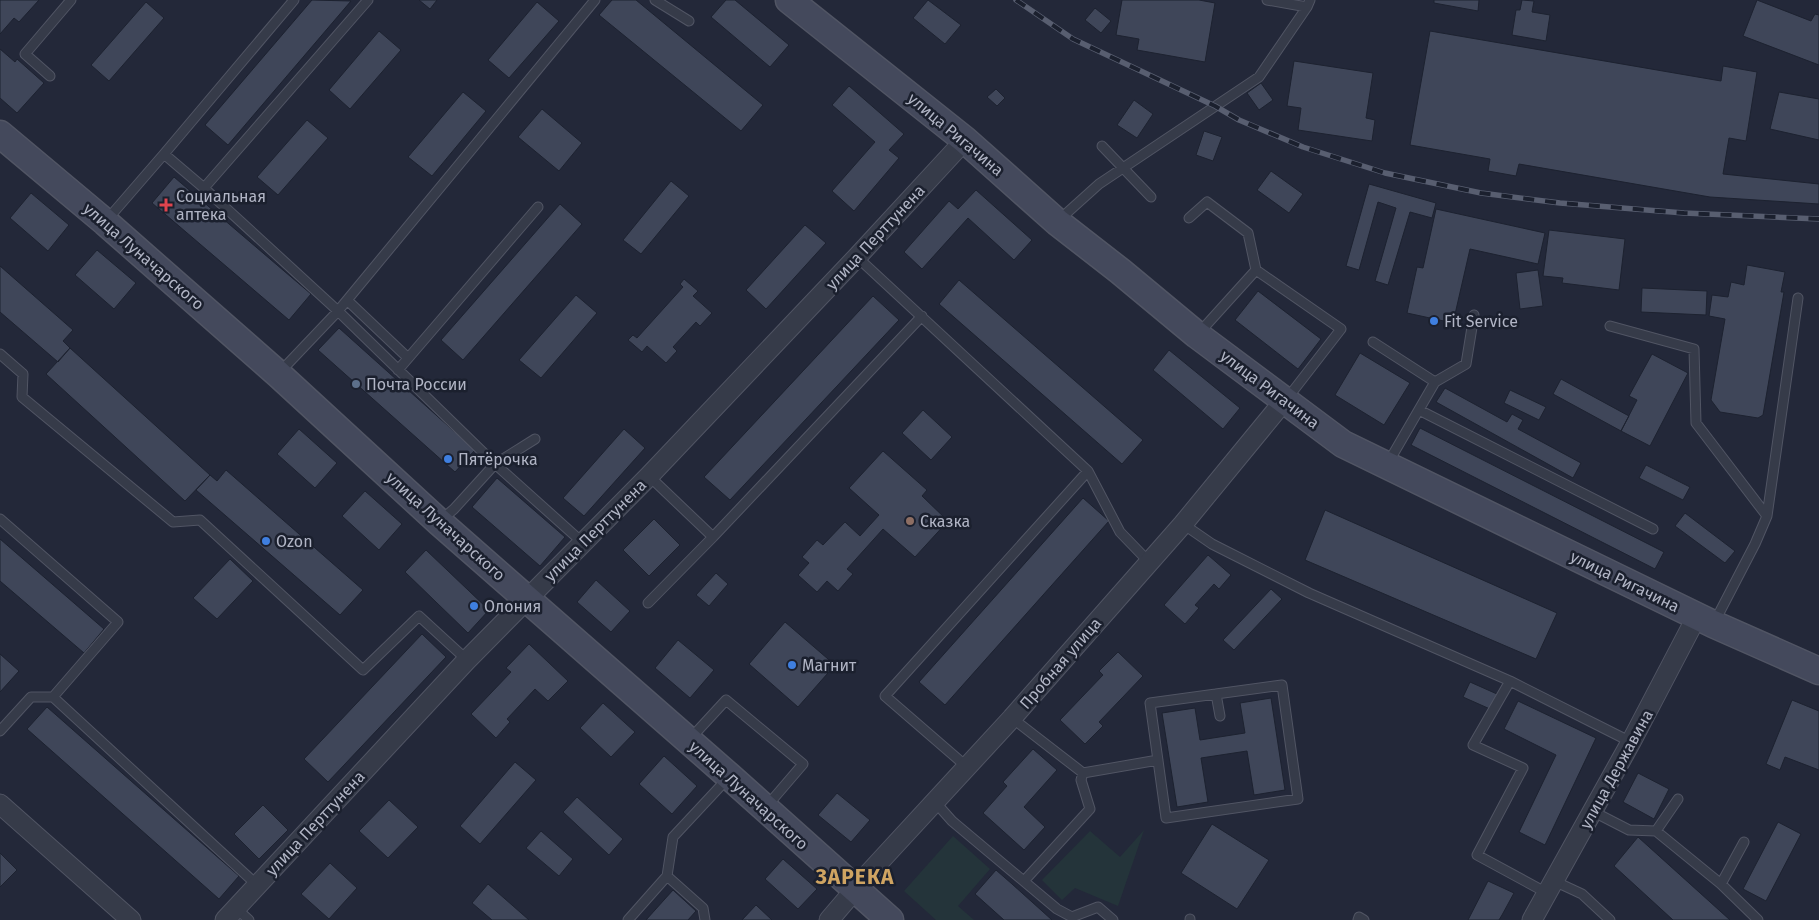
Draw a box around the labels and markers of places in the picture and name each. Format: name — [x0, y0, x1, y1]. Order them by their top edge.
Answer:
place label: Социальная аптека — [176, 187, 266, 224]
marker: Социальная аптека — [160, 199, 172, 211]
place label: Fit Service — [1444, 312, 1518, 331]
marker: Fit Service — [1428, 315, 1440, 327]
place label: Почта России — [366, 375, 467, 394]
marker: Почта России — [350, 378, 362, 390]
place label: Пятёрочка — [458, 450, 538, 469]
marker: Пятёрочка — [442, 453, 454, 465]
place label: Сказка — [920, 512, 970, 531]
marker: Сказка — [904, 515, 916, 527]
place label: Ozon — [276, 532, 313, 551]
marker: Ozon — [260, 535, 272, 547]
place label: Олония — [484, 597, 541, 616]
marker: Олония — [468, 600, 480, 612]
place label: Магнит — [802, 656, 857, 675]
marker: Магнит — [786, 659, 798, 671]

